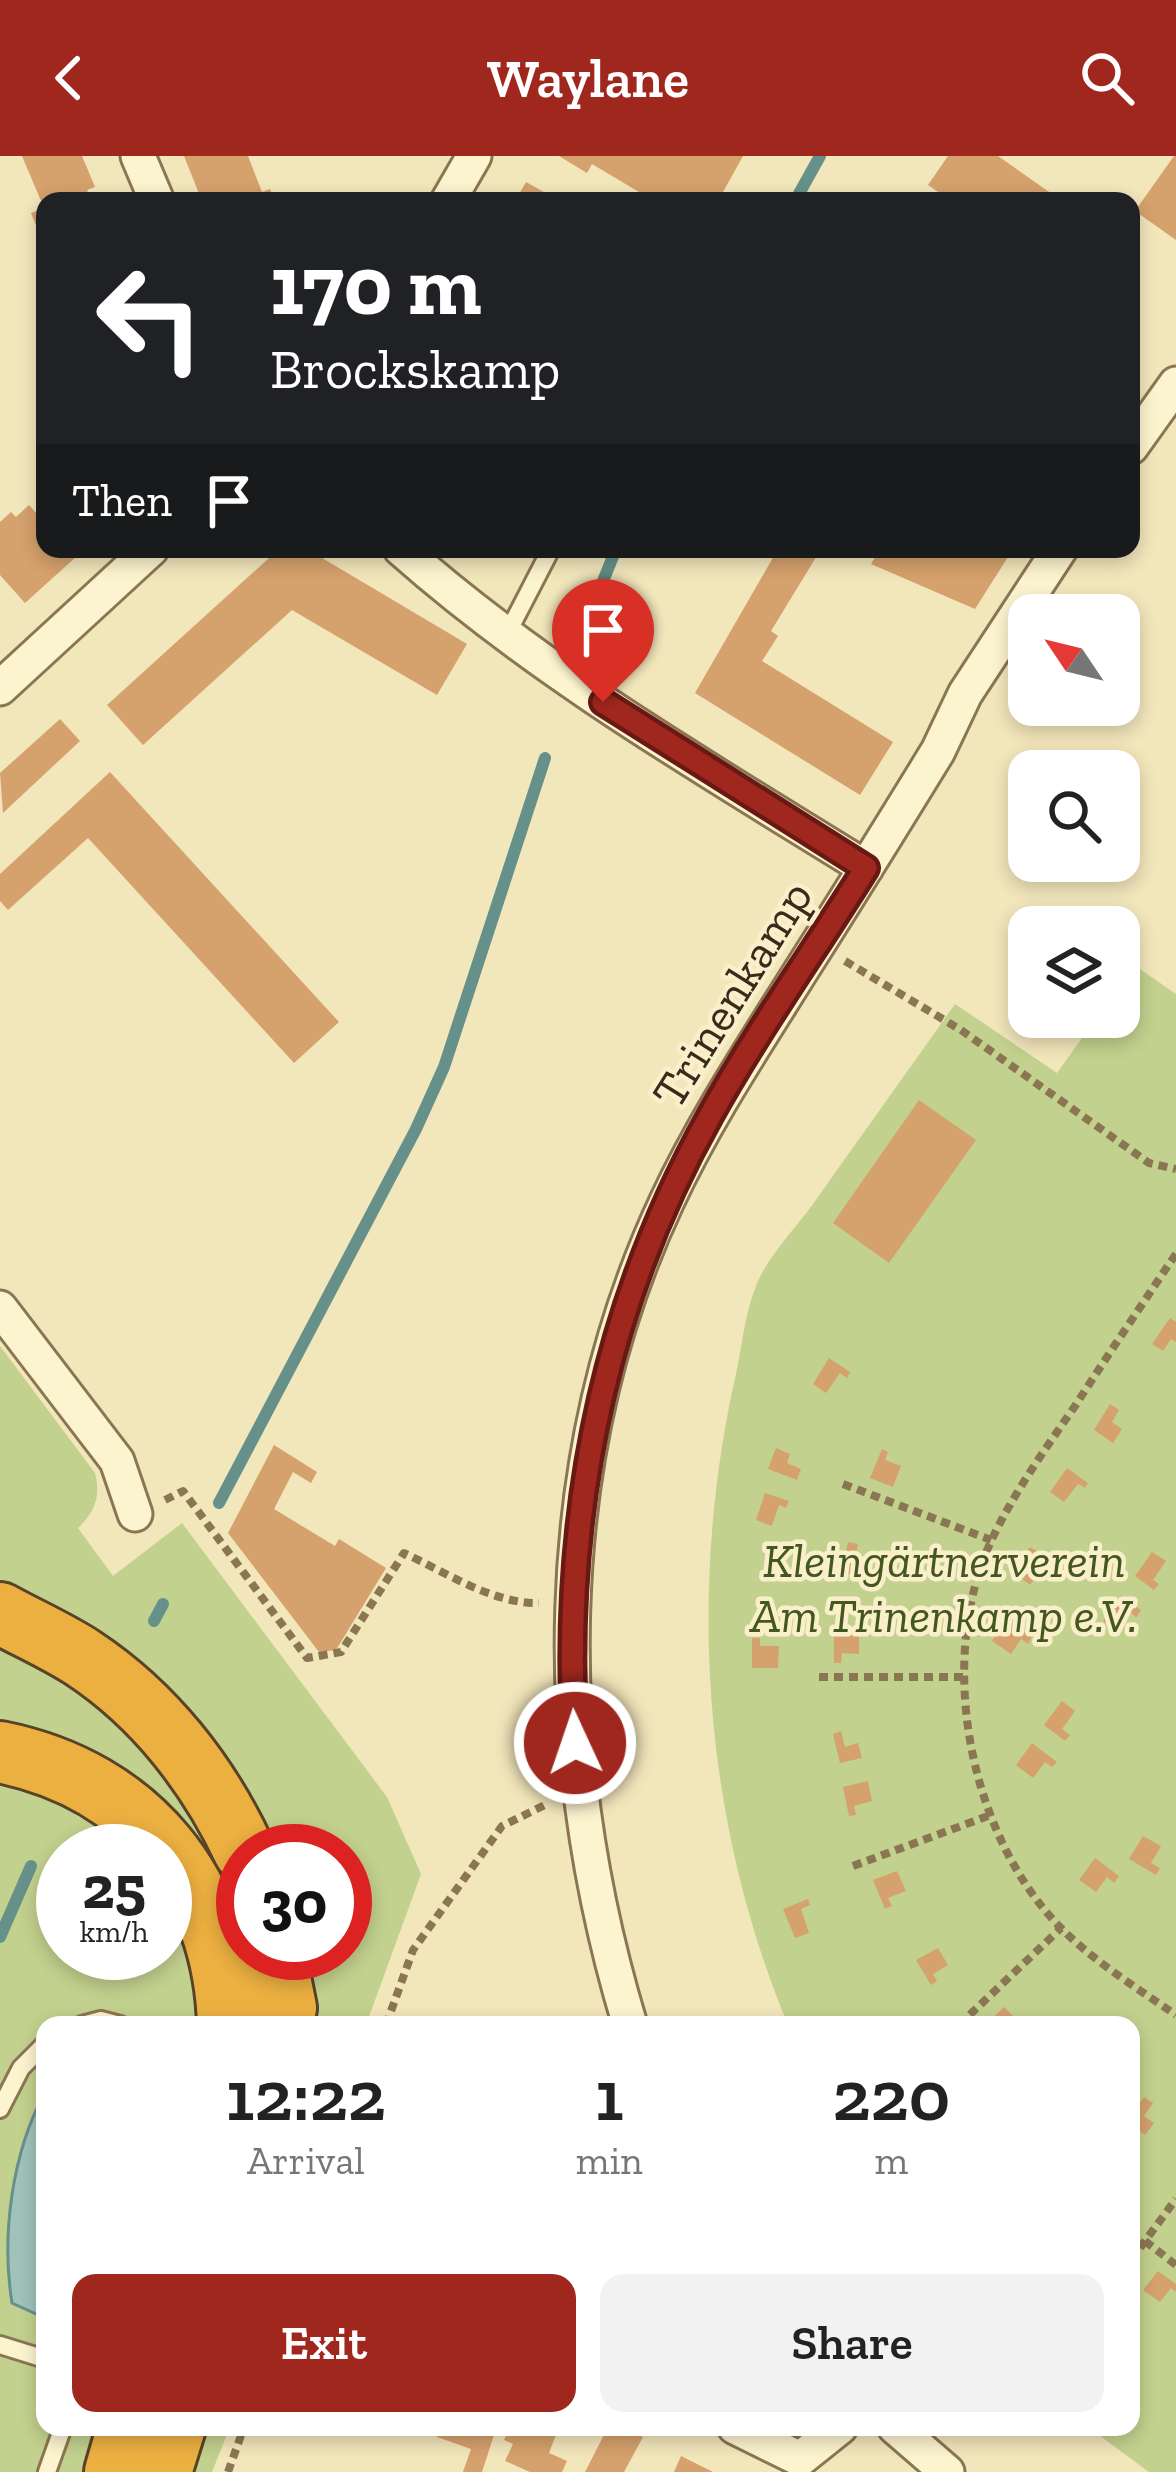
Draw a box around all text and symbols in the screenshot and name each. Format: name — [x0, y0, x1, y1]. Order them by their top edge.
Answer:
icon: back — [36, 45, 102, 111]
icon: search — [1074, 45, 1140, 111]
text: Waylane — [487, 46, 689, 111]
text: 170 m — [270, 235, 482, 336]
icon: left — [72, 240, 228, 396]
text: Brockskamp — [270, 337, 560, 402]
icon: arrive — [196, 468, 262, 534]
text: Then — [72, 474, 172, 528]
pin — [552, 579, 654, 702]
north arrow — [1008, 594, 1140, 726]
map controls — [1008, 594, 1140, 1038]
icon: arrive — [570, 597, 636, 663]
button: search — [1008, 750, 1140, 882]
street label: Trinenkamp — [640, 870, 824, 1118]
button: layers — [1008, 906, 1140, 1038]
park label: Kleingärtnerverein Am Trinenkamp e.V. — [748, 1532, 1138, 1644]
position arrow — [512, 1680, 638, 1806]
speed limit sign: 30 — [216, 1824, 372, 1980]
text: 25 — [82, 1851, 146, 1923]
text: km/h — [80, 1914, 148, 1950]
text: 12:22 — [226, 2052, 386, 2138]
text: 1 — [595, 2052, 623, 2138]
text: 220 — [832, 2052, 950, 2138]
text: Arrival — [247, 2137, 365, 2184]
text: min — [576, 2137, 643, 2184]
text: m — [874, 2137, 908, 2184]
button: Exit — [72, 2274, 576, 2412]
button: Share — [600, 2274, 1104, 2412]

